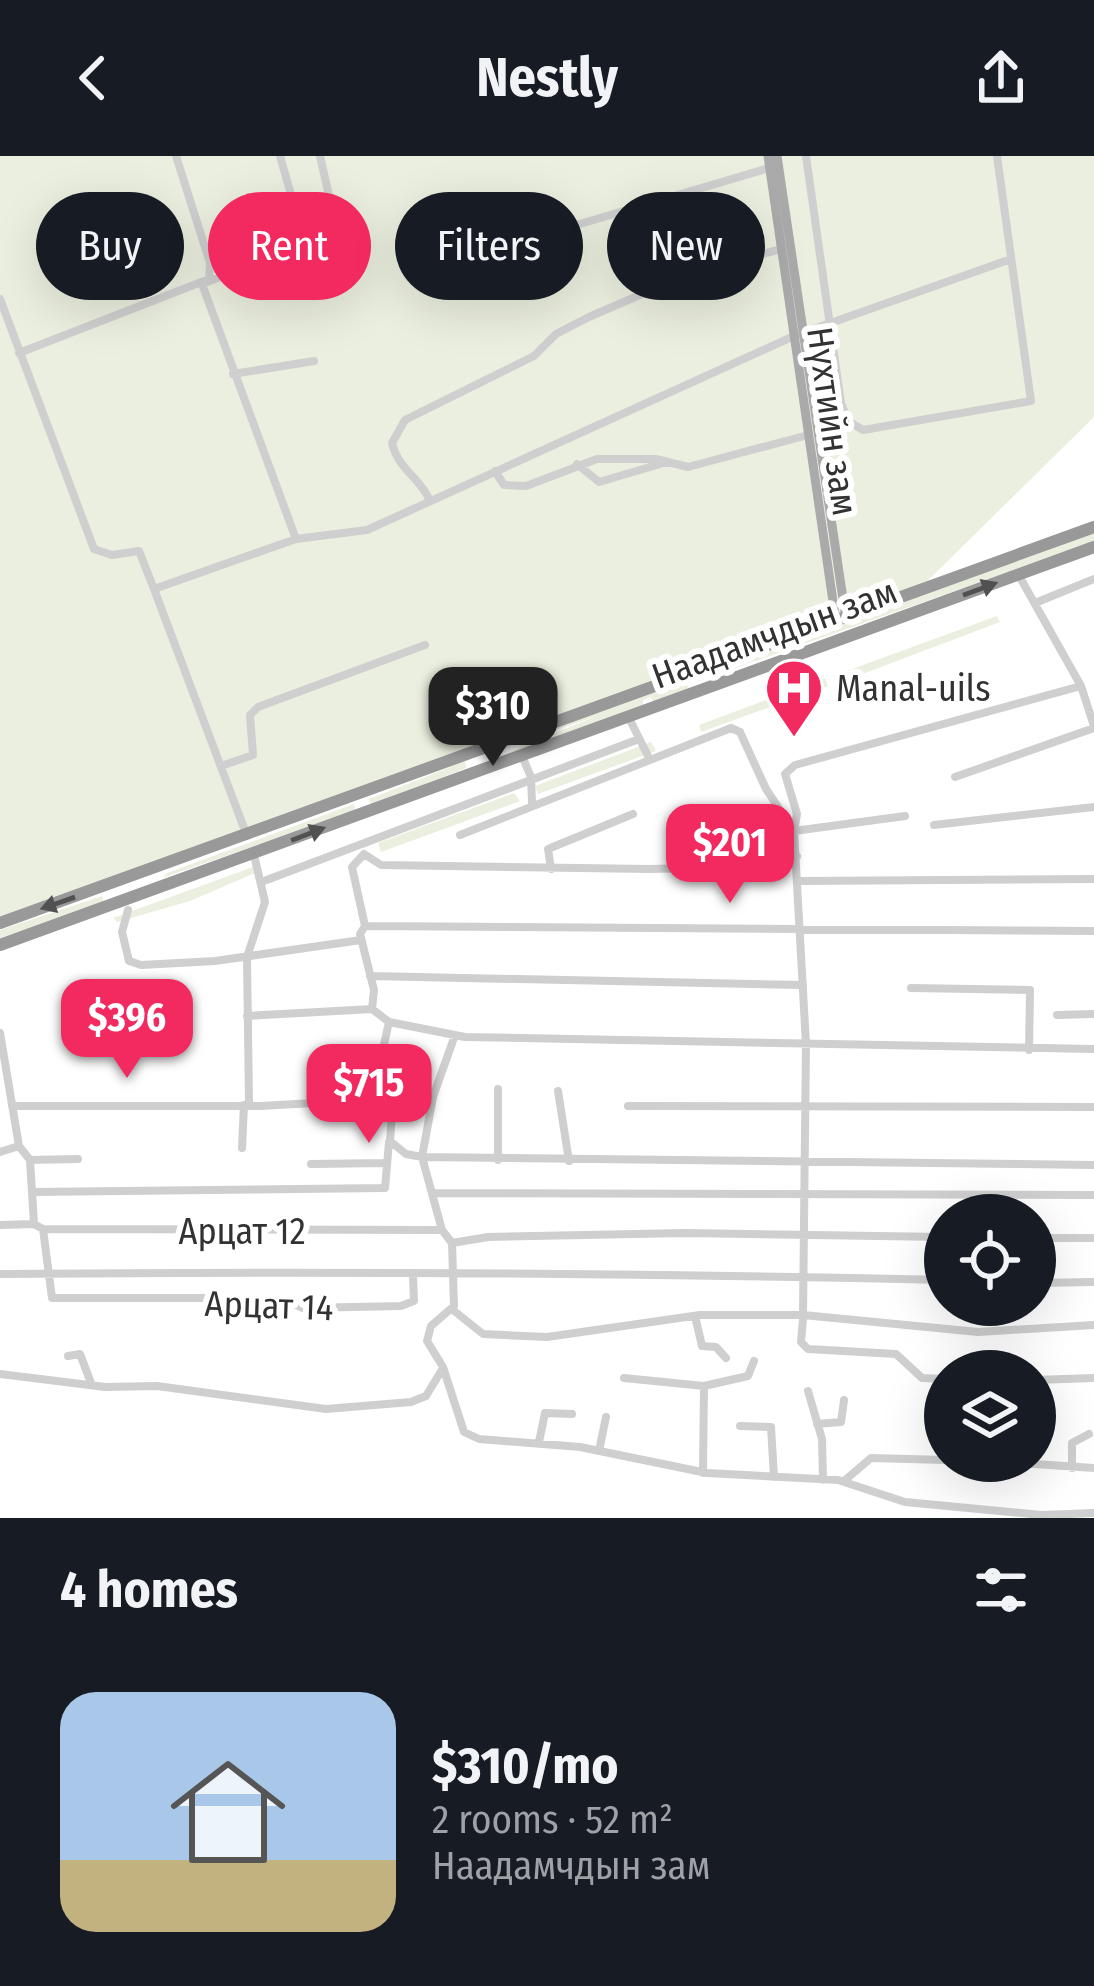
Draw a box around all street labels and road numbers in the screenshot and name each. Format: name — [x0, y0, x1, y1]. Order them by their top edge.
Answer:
street label: Нүхтийн зам — [797, 324, 867, 518]
street label: Наадамчдын зам — [646, 569, 903, 699]
street label: Арцат 12 — [178, 1210, 306, 1254]
street label: Арцат 14 — [204, 1282, 334, 1330]

